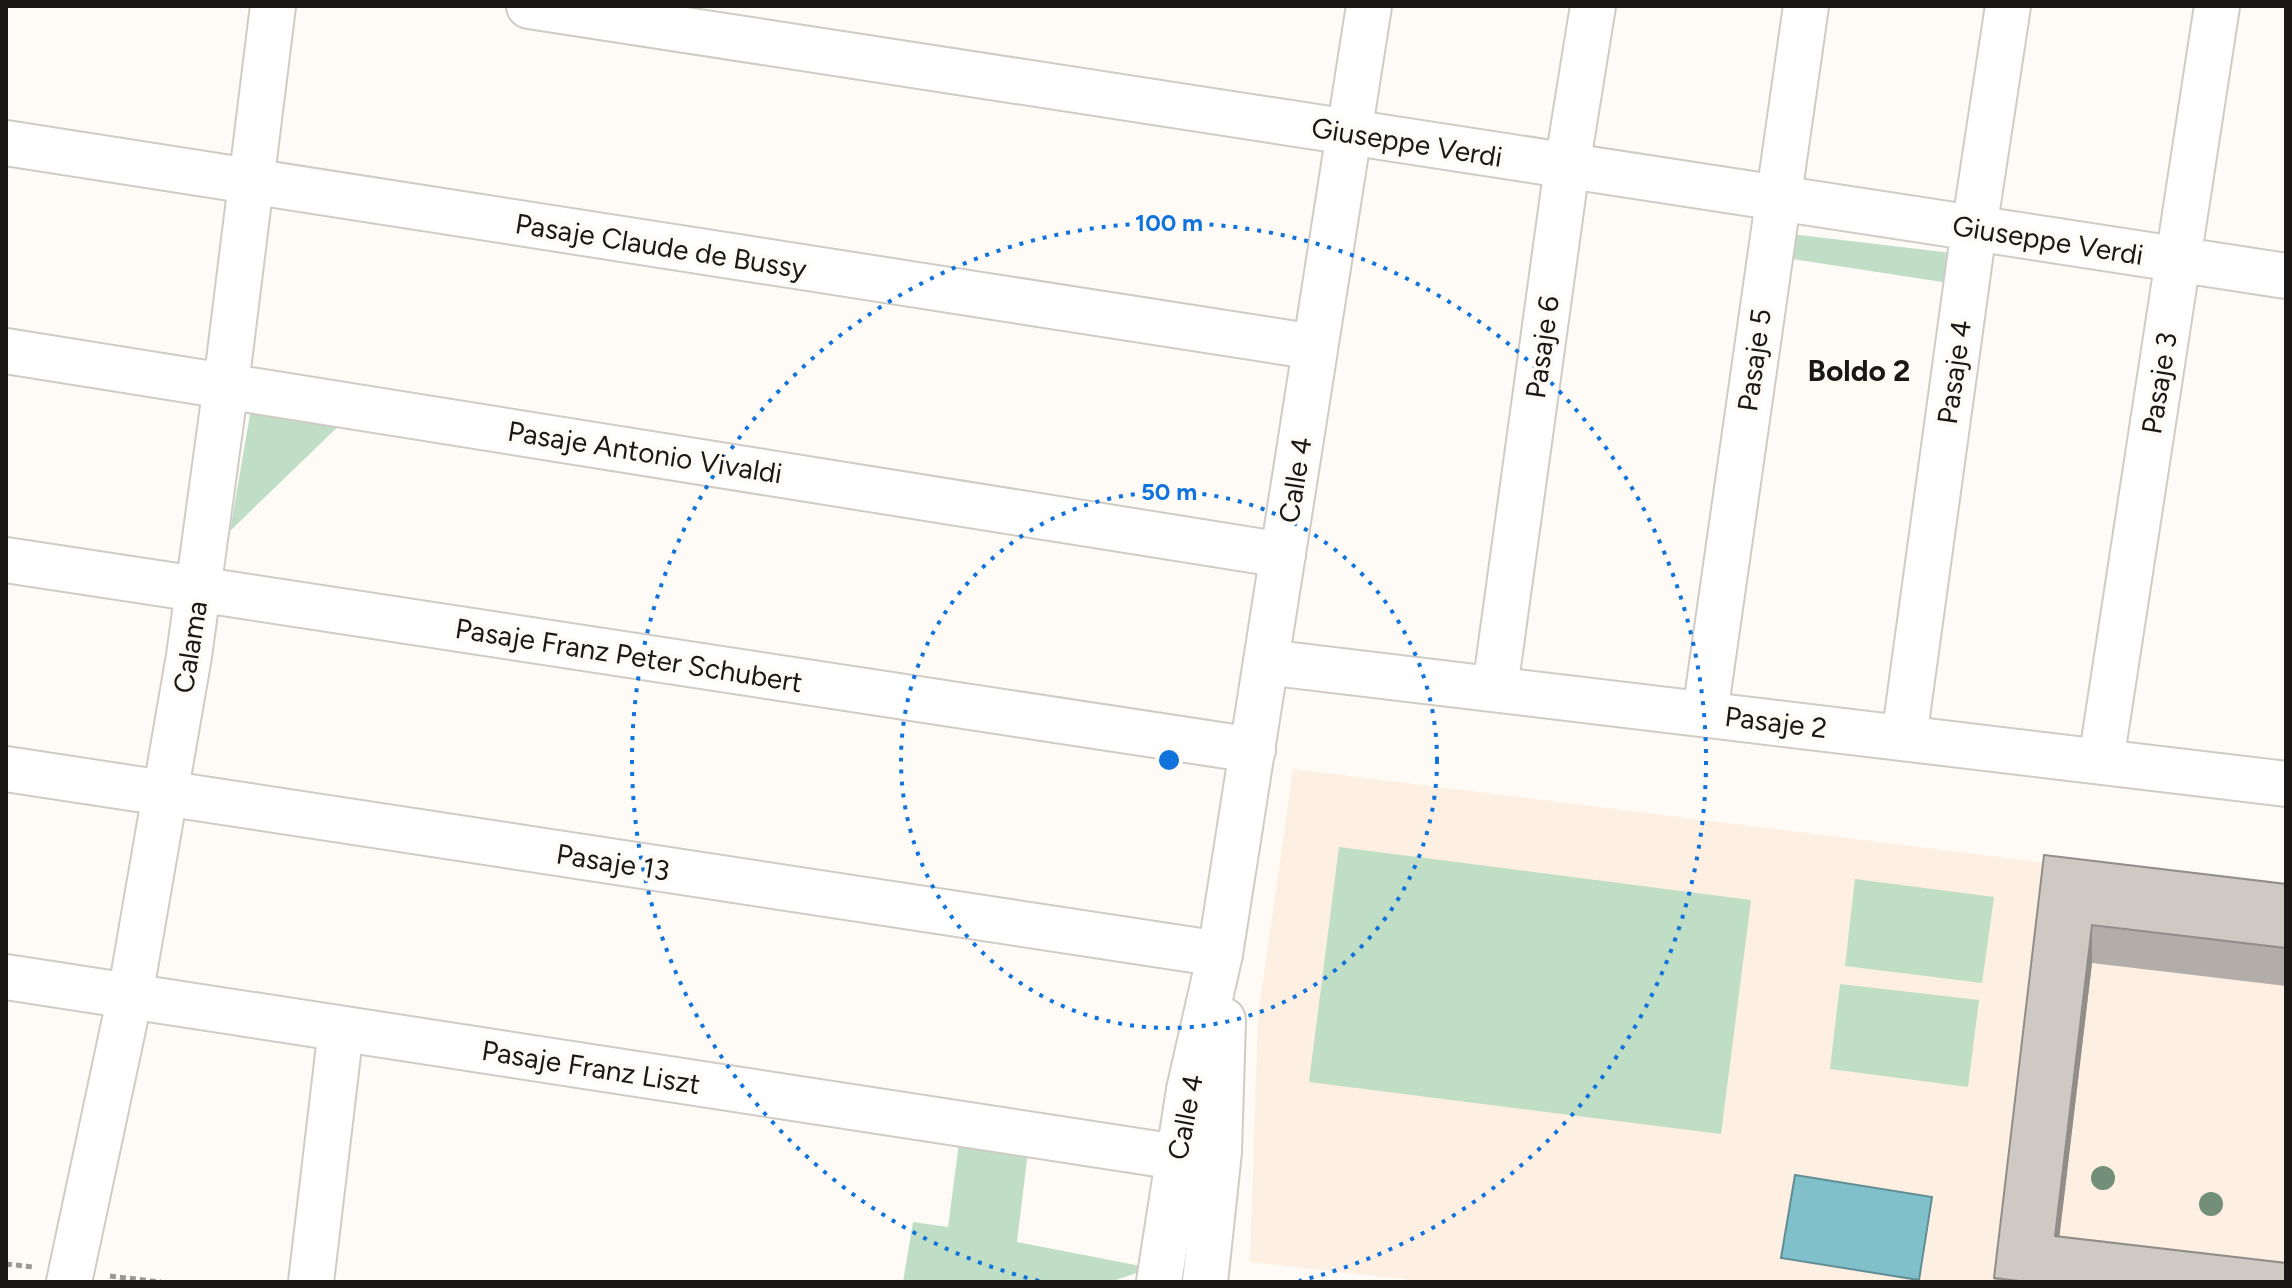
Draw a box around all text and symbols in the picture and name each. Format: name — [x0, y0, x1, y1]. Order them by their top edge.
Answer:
street label: Giuseppe Verdi — [1309, 110, 1505, 174]
street label: Pasaje Claude de Bussy — [513, 206, 809, 286]
text: 100 m — [1135, 208, 1203, 237]
street label: Giuseppe Verdi — [1950, 208, 2146, 272]
street label: Pasaje 6 — [1518, 293, 1566, 400]
street label: Pasaje 5 — [1730, 306, 1778, 414]
street label: Pasaje 4 — [1930, 318, 1978, 426]
street label: Pasaje 3 — [2134, 330, 2184, 436]
district label: Boldo 2 — [1808, 352, 1910, 389]
street label: Pasaje Antonio Vivaldi — [505, 414, 785, 490]
street label: Calle 4 — [1271, 435, 1319, 525]
text: 50 m — [1141, 477, 1197, 506]
street label: Calama — [166, 598, 214, 696]
street label: Pasaje Franz Peter Schubert — [453, 611, 805, 699]
street label: Pasaje 2 — [1723, 699, 1829, 745]
centre of rings — [1155, 746, 1183, 774]
street label: Pasaje 13 — [554, 836, 672, 888]
street label: Pasaje Franz Liszt — [479, 1033, 703, 1101]
street label: Calle 4 — [1160, 1071, 1210, 1163]

